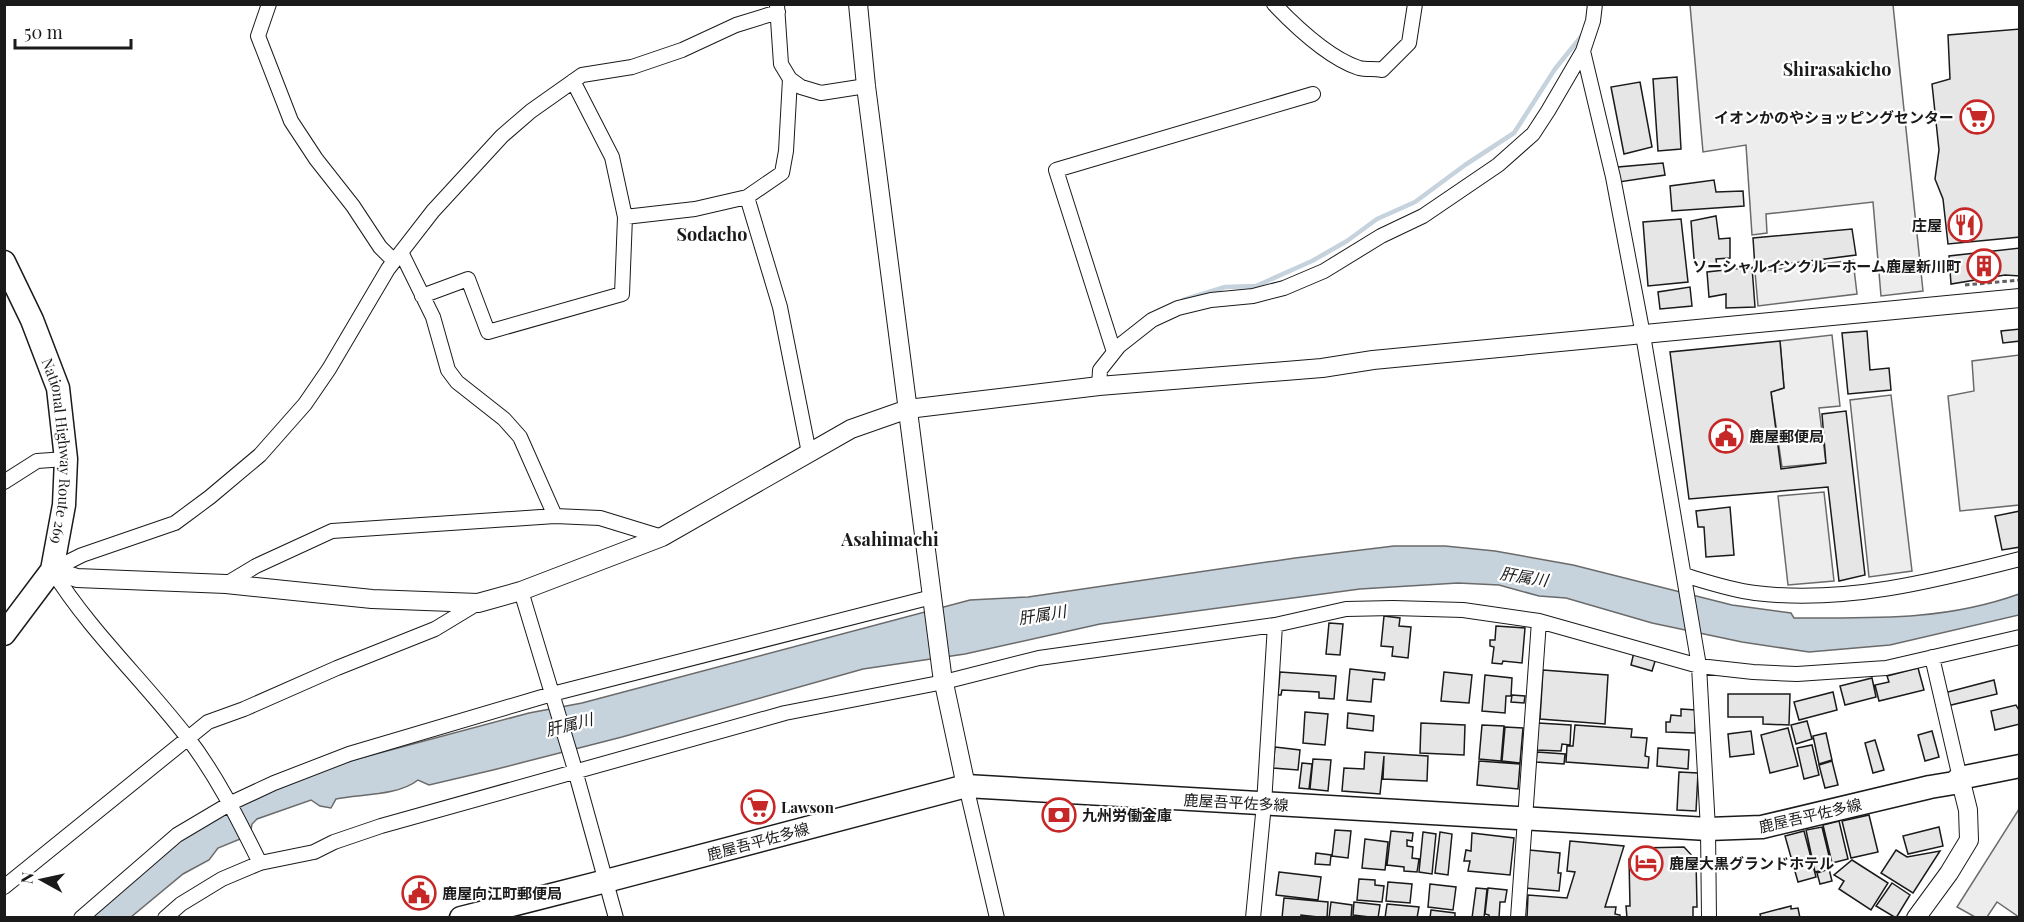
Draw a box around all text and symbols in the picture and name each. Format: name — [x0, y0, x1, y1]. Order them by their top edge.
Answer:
scale bar — [15, 12, 130, 50]
text: 50 m — [24, 20, 63, 44]
district label: Shirasakicho — [1783, 57, 1891, 81]
supermarket icon: イオンかのやショッピングセンター — [1959, 99, 1995, 135]
place label: イオンかのやショッピングセンター — [1714, 107, 1954, 127]
restaurant icon: 庄屋 — [1947, 207, 1983, 243]
place label: 庄屋 — [1912, 215, 1942, 235]
district label: Sodacho — [677, 222, 747, 246]
building icon: ソーシャルインクルーホーム鹿屋新川町 — [1966, 248, 2002, 284]
place label: ソーシャルインクルーホーム鹿屋新川町 — [1692, 256, 1961, 276]
street label: National Highway Route 269 — [37, 355, 76, 546]
public building icon: 鹿屋郵便局 — [1708, 418, 1744, 454]
place label: 鹿屋郵便局 — [1749, 426, 1824, 446]
district label: Asahimachi — [840, 527, 939, 551]
water label: 肝属川 — [1499, 562, 1551, 590]
water label: 肝属川 — [1017, 600, 1069, 628]
water label: 肝属川 — [543, 708, 597, 740]
supermarket icon: Lawson — [740, 789, 776, 825]
street label: 鹿屋吾平佐多線 — [1183, 789, 1289, 815]
street label: 鹿屋吾平佐多線 — [1757, 793, 1863, 837]
place label: Lawson — [781, 797, 835, 817]
bank icon: 九州労働金庫 — [1041, 797, 1077, 833]
place label: 九州労働金庫 — [1082, 805, 1172, 825]
street label: 鹿屋吾平佐多線 — [705, 818, 811, 864]
hotel icon: 鹿屋大黒グランドホテル — [1628, 845, 1664, 881]
north arrow — [12, 850, 72, 910]
place label: 鹿屋大黒グランドホテル — [1669, 853, 1834, 873]
text: N — [15, 870, 38, 885]
public building icon: 鹿屋向江町郵便局 — [401, 875, 437, 911]
place label: 鹿屋向江町郵便局 — [442, 883, 562, 903]

